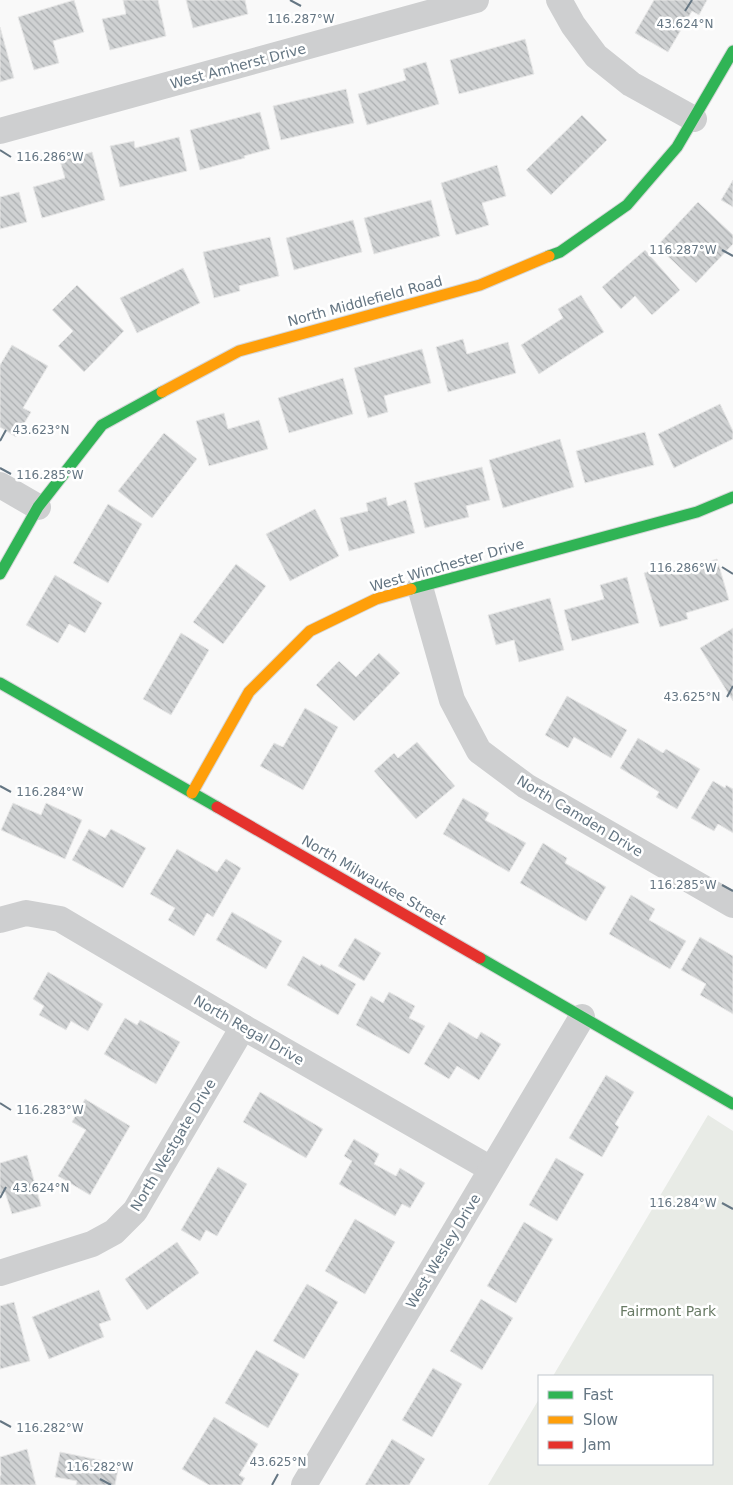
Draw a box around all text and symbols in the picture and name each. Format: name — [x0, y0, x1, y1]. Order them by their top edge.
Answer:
text: 116.287°W — [267, 12, 335, 26]
text: 43.624°N — [657, 17, 713, 31]
street label: West Amherst Drive — [168, 40, 308, 92]
text: 116.286°W — [16, 150, 84, 164]
text: 116.287°W — [649, 243, 717, 257]
street label: North Middlefield Road — [286, 273, 444, 329]
text: 43.623°N — [13, 423, 69, 437]
text: 116.285°W — [16, 468, 84, 482]
street label: West Winchester Drive — [368, 535, 526, 595]
text: 116.286°W — [649, 561, 717, 575]
text: 43.625°N — [664, 690, 720, 704]
street label: North Camden Drive — [514, 772, 646, 860]
text: 116.284°W — [16, 785, 84, 799]
street label: North Milwaukee Street — [299, 832, 450, 928]
text: 116.285°W — [649, 878, 717, 892]
street label: North Regal Drive — [191, 992, 307, 1068]
street label: North Westgate Drive — [127, 1076, 219, 1214]
text: 116.283°W — [16, 1103, 84, 1117]
text: 43.624°N — [13, 1181, 69, 1195]
street label: West Wesley Drive — [403, 1191, 483, 1311]
text: 116.284°W — [649, 1196, 717, 1210]
park label: Fairmont Park — [620, 1303, 717, 1319]
legend — [538, 1375, 713, 1465]
text: Fast — [583, 1386, 613, 1404]
text: Slow — [583, 1411, 618, 1429]
text: 116.282°W — [16, 1421, 84, 1435]
text: Jam — [582, 1436, 611, 1454]
text: 43.625°N — [250, 1455, 306, 1469]
text: 116.282°W — [66, 1460, 134, 1474]

